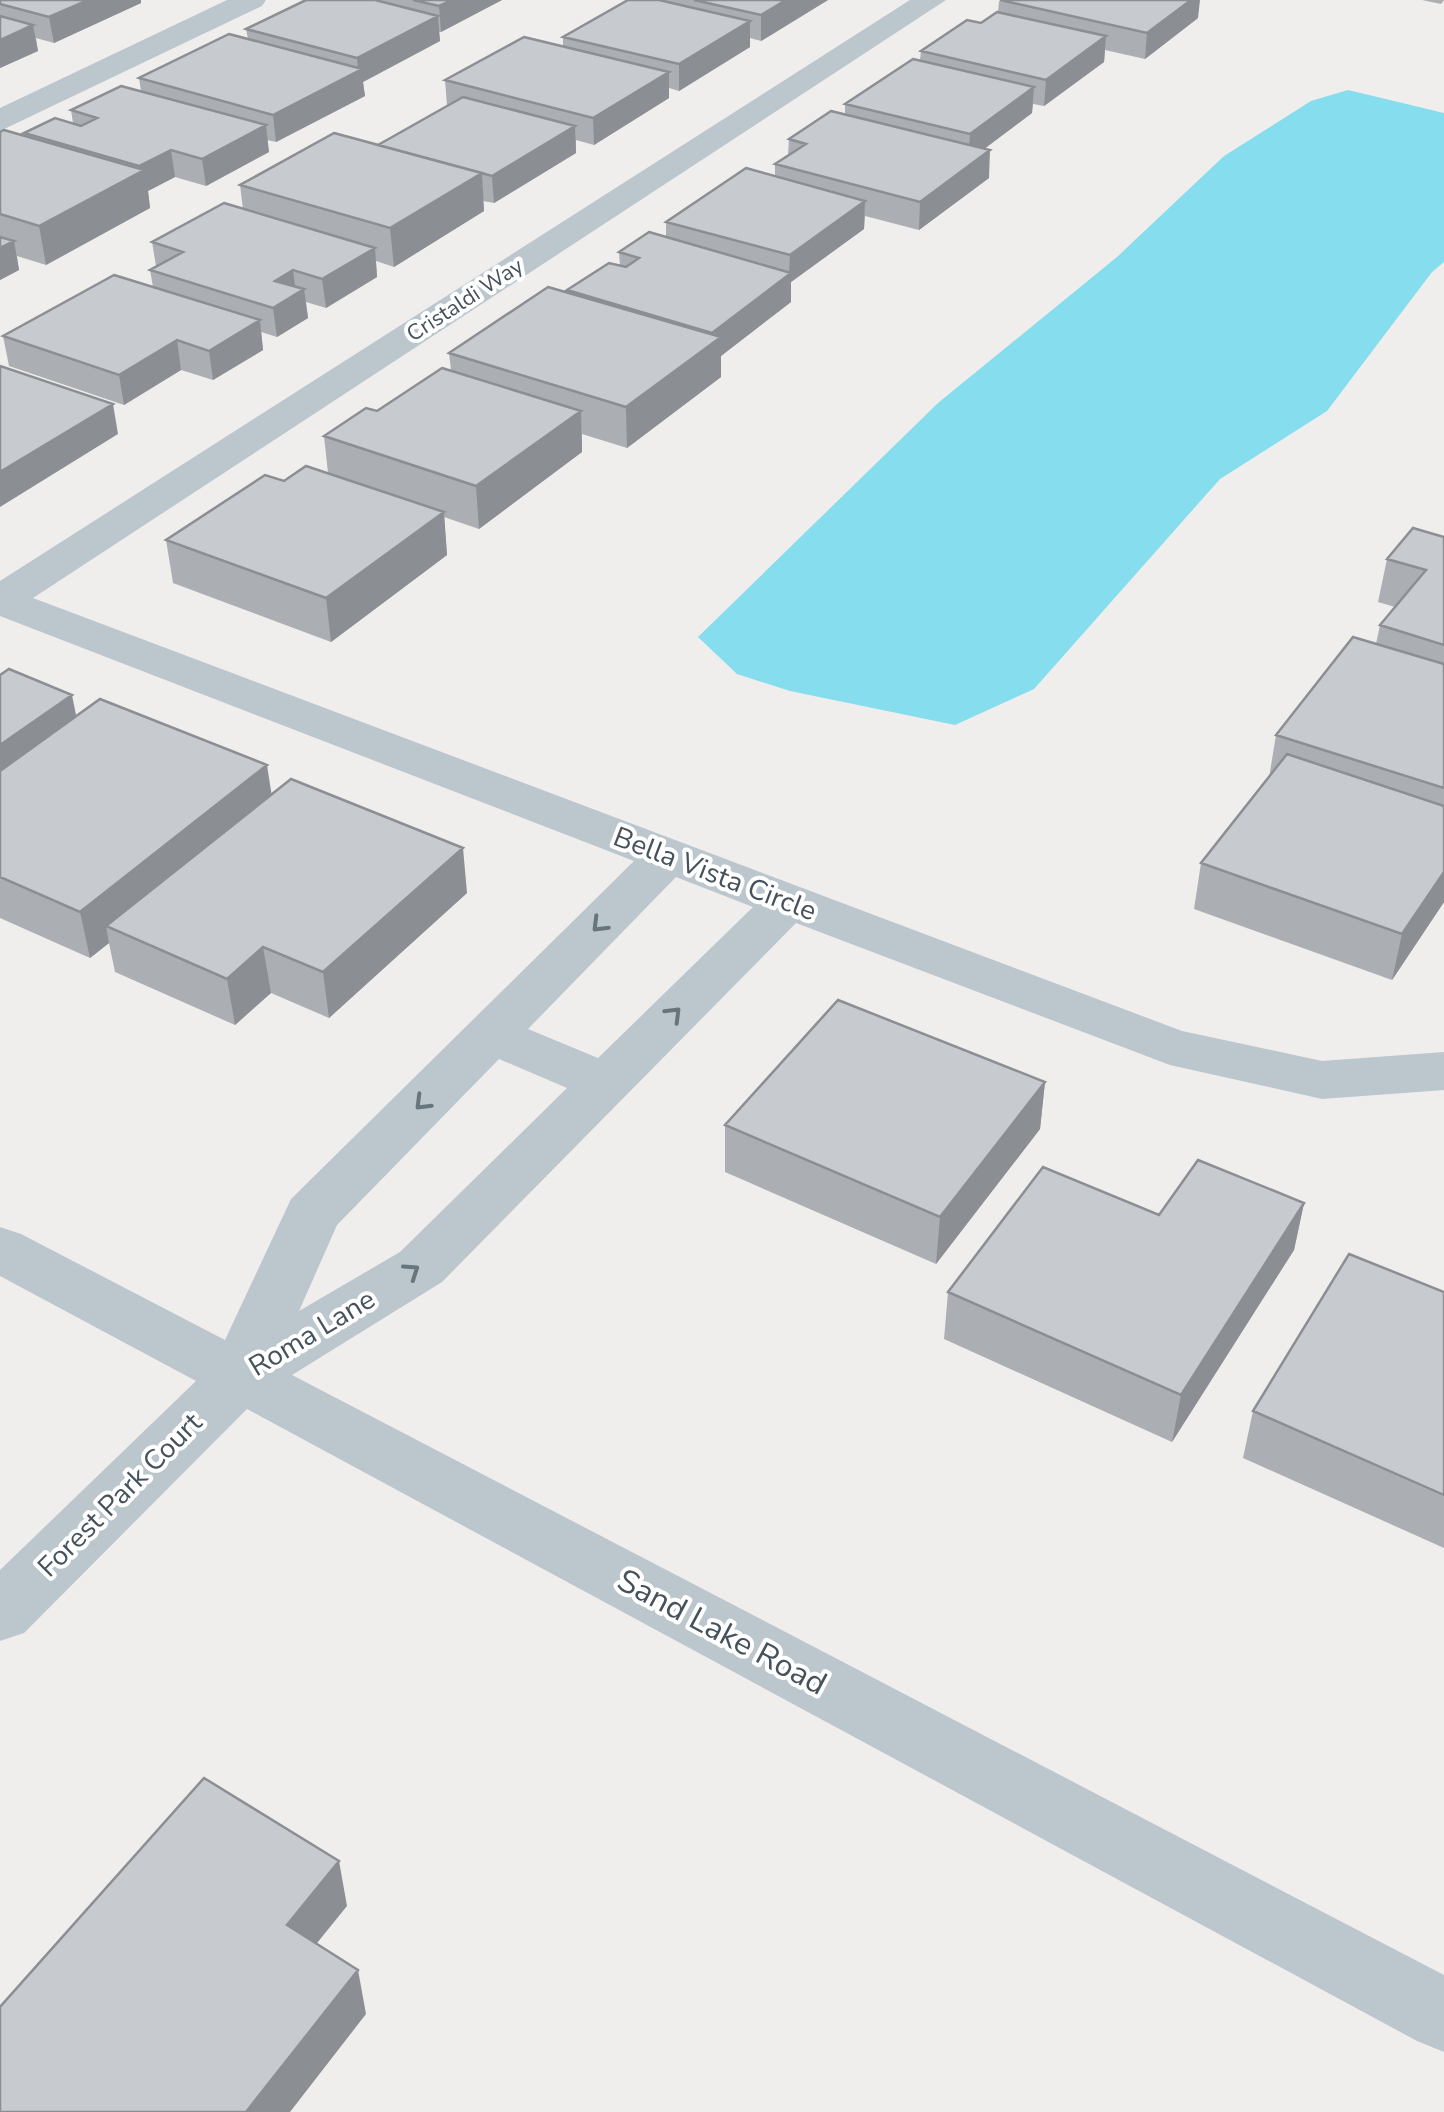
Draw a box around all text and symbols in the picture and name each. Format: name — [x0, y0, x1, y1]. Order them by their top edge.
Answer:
street label: Cristaldi Way — [401, 251, 530, 349]
street label: Bella Vista Circle — [608, 818, 822, 930]
one-way arrow — [593, 914, 611, 932]
one-way arrow — [663, 1008, 681, 1026]
one-way arrow — [415, 1092, 433, 1110]
one-way arrow — [401, 1265, 420, 1283]
street label: Roma Lane — [242, 1280, 382, 1386]
street label: Forest Park Court — [29, 1404, 211, 1586]
street label: Sand Lake Road — [610, 1559, 834, 1705]

